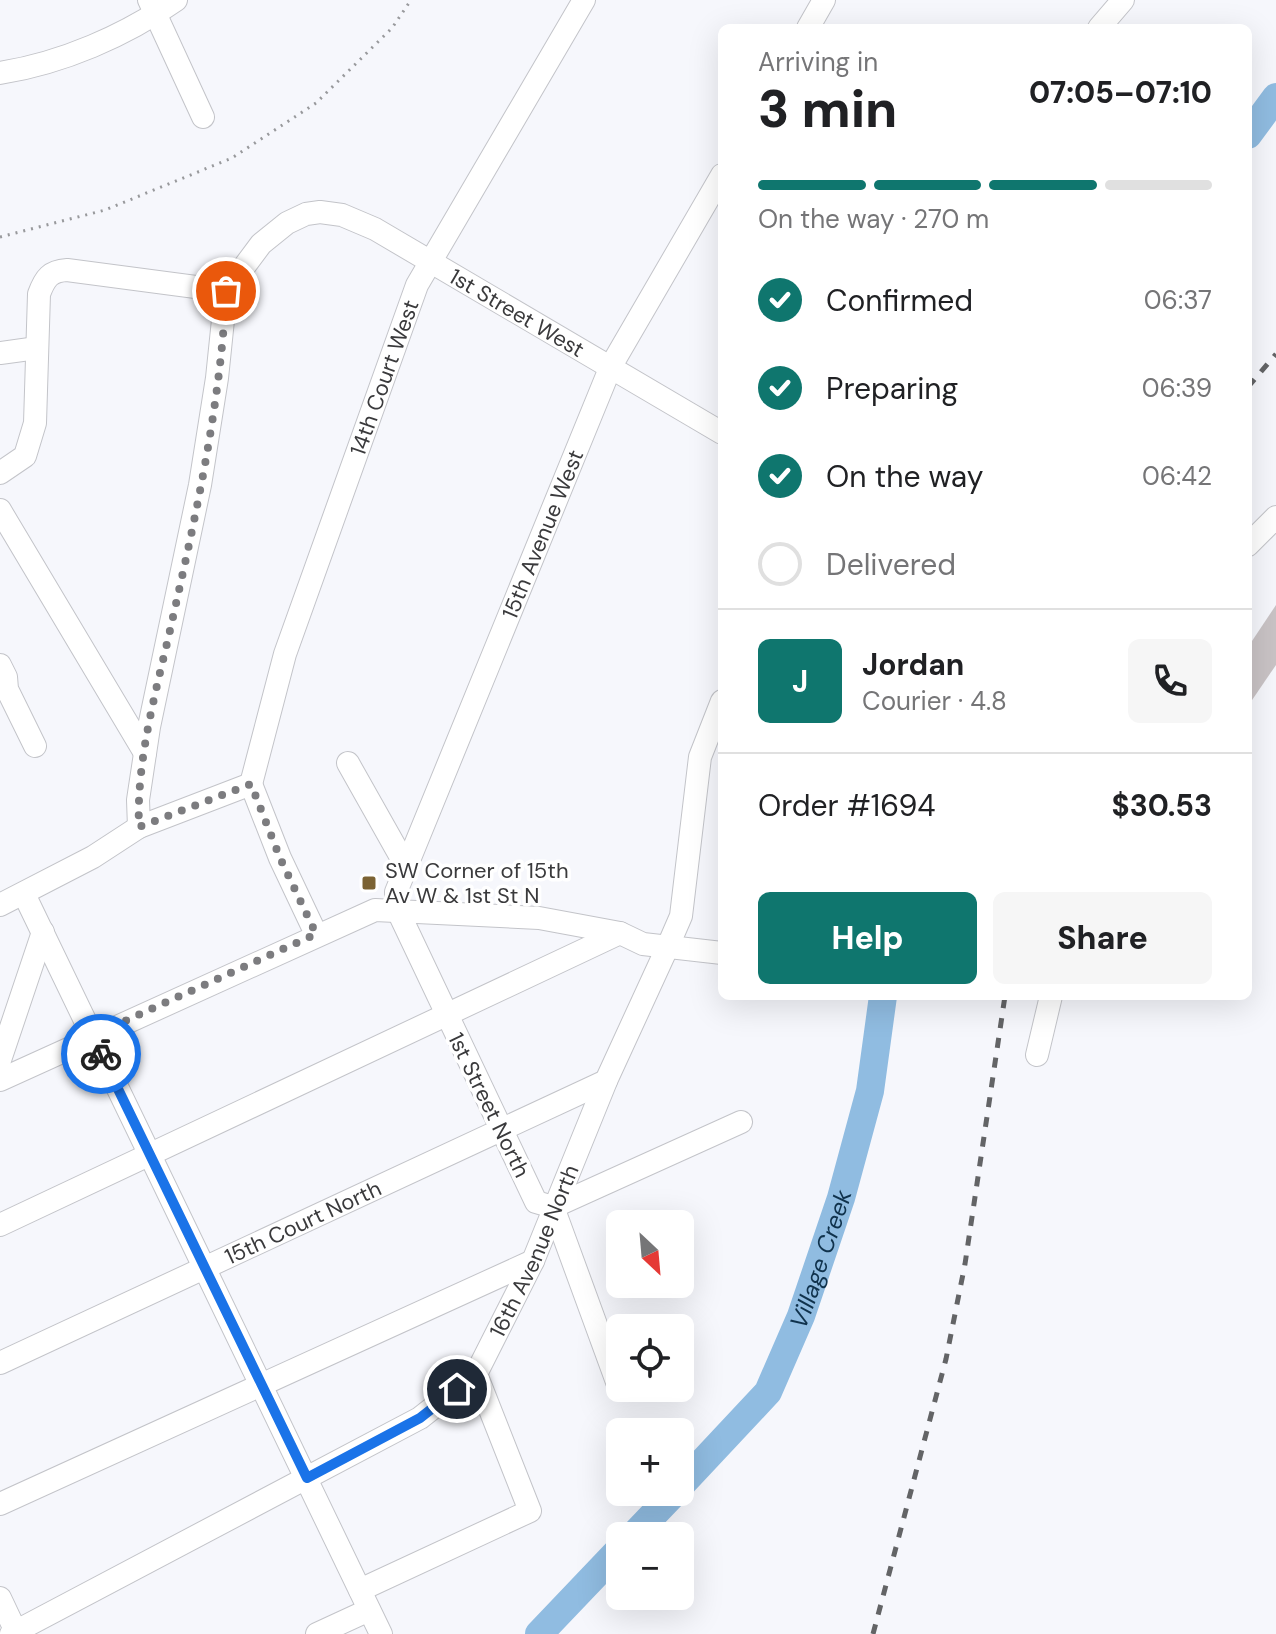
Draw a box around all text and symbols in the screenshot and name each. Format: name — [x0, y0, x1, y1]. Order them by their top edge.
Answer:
text: Arriving in — [758, 45, 878, 79]
text: 07:05–07:10 — [1029, 73, 1212, 112]
text: 3 min — [758, 75, 897, 143]
text: On the way · 270 m — [758, 202, 989, 236]
pin — [192, 257, 260, 325]
street label: 1st Street West — [444, 261, 590, 364]
icon: bag — [204, 269, 248, 313]
icon: check — [758, 278, 802, 322]
text: Confirmed — [826, 281, 973, 320]
text: 06:37 — [1144, 283, 1212, 317]
street label: 14th Court West — [343, 296, 425, 459]
icon: check — [758, 366, 802, 410]
text: Preparing — [826, 369, 958, 408]
text: 06:39 — [1142, 371, 1212, 405]
street label: 15th Avenue West — [495, 445, 590, 623]
icon: check — [758, 454, 802, 498]
text: On the way — [826, 457, 983, 496]
text: 06:42 — [1142, 459, 1212, 493]
text: Delivered — [826, 545, 956, 584]
button: phone — [1128, 639, 1212, 723]
text: Jordan — [862, 645, 964, 684]
text: J — [792, 662, 808, 701]
text: Courier · 4.8 — [862, 684, 1007, 718]
text: Order #1694 — [758, 786, 935, 825]
text: $30.53 — [1112, 786, 1212, 825]
place label: SW Corner of 15th Av W & 1st St N — [385, 856, 569, 910]
marker: SW Corner of 15th Av W & 1st St N — [360, 874, 378, 892]
button: Help — [758, 892, 977, 984]
button: Share — [993, 892, 1212, 984]
courier — [61, 1014, 141, 1094]
street label: 1st Street North — [441, 1028, 537, 1182]
icon: bike — [79, 1032, 123, 1076]
street label: 16th Avenue North — [482, 1160, 585, 1342]
street label: 15th Court North — [220, 1173, 386, 1271]
water label: Village Creek — [782, 1185, 858, 1333]
north arrow — [606, 1210, 694, 1298]
map controls — [606, 1210, 694, 1610]
button: locate — [606, 1314, 694, 1402]
pin — [423, 1355, 491, 1423]
icon: home — [435, 1367, 479, 1411]
button: + — [606, 1418, 694, 1506]
button: − — [606, 1522, 694, 1610]

